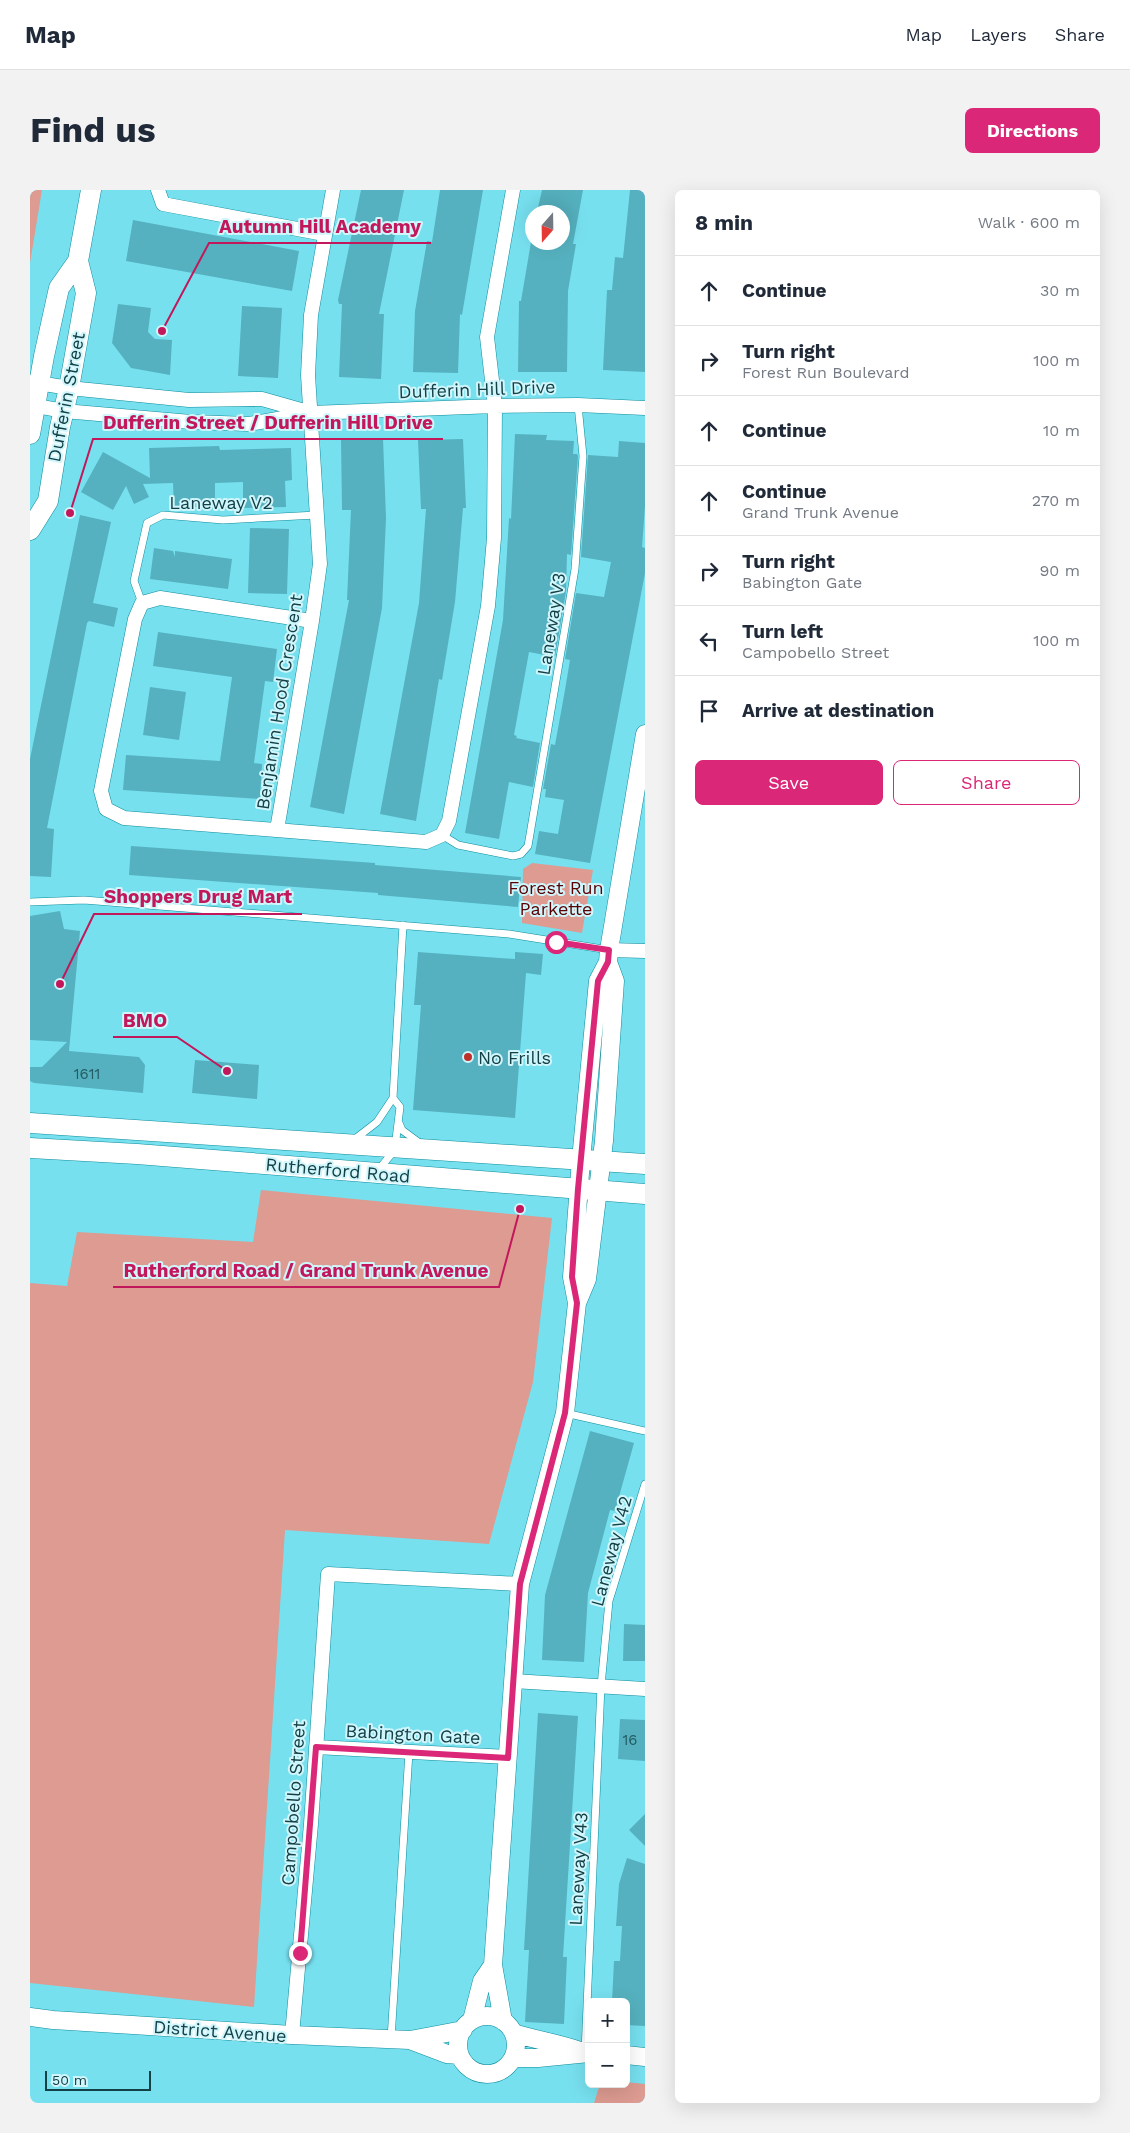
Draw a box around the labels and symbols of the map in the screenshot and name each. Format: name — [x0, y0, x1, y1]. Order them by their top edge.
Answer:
north arrow — [525, 205, 570, 250]
callout: Autumn Hill Academy — [209, 209, 431, 243]
text: Autumn Hill Academy — [219, 215, 421, 238]
street label: Dufferin Street — [43, 330, 89, 464]
street label: Dufferin Hill Drive — [398, 376, 556, 402]
callout: Dufferin Street / Dufferin Hill Drive — [93, 405, 443, 439]
text: Dufferin Street / Dufferin Hill Drive — [103, 411, 433, 434]
street label: Laneway V2 — [169, 492, 273, 513]
street label: Laneway V3 — [533, 571, 569, 677]
street label: Benjamin Hood Crescent — [252, 592, 306, 811]
park label: Forest Run Parkette — [508, 877, 604, 919]
callout: Shoppers Drug Mart — [94, 880, 302, 914]
text: Shoppers Drug Mart — [104, 885, 293, 908]
route start — [545, 931, 568, 954]
callout: BMO — [113, 1003, 177, 1037]
text: BMO — [123, 1009, 167, 1032]
place label: No Frills — [478, 1047, 551, 1068]
marker: No Frills — [462, 1051, 474, 1063]
house number: 1611 — [74, 1065, 100, 1083]
street label: Rutherford Road — [265, 1153, 411, 1187]
callout: Rutherford Road / Grand Trunk Avenue — [113, 1253, 499, 1287]
text: Rutherford Road / Grand Trunk Avenue — [124, 1259, 488, 1282]
street label: Laneway V42 — [586, 1493, 636, 1609]
street label: Campobello Street — [277, 1719, 309, 1886]
street label: Babington Gate — [345, 1720, 481, 1748]
house number: 16 — [623, 1731, 637, 1749]
street label: Laneway V43 — [565, 1812, 591, 1926]
route end — [289, 1942, 312, 1965]
street label: District Avenue — [153, 2016, 287, 2046]
scale bar — [45, 2068, 151, 2091]

